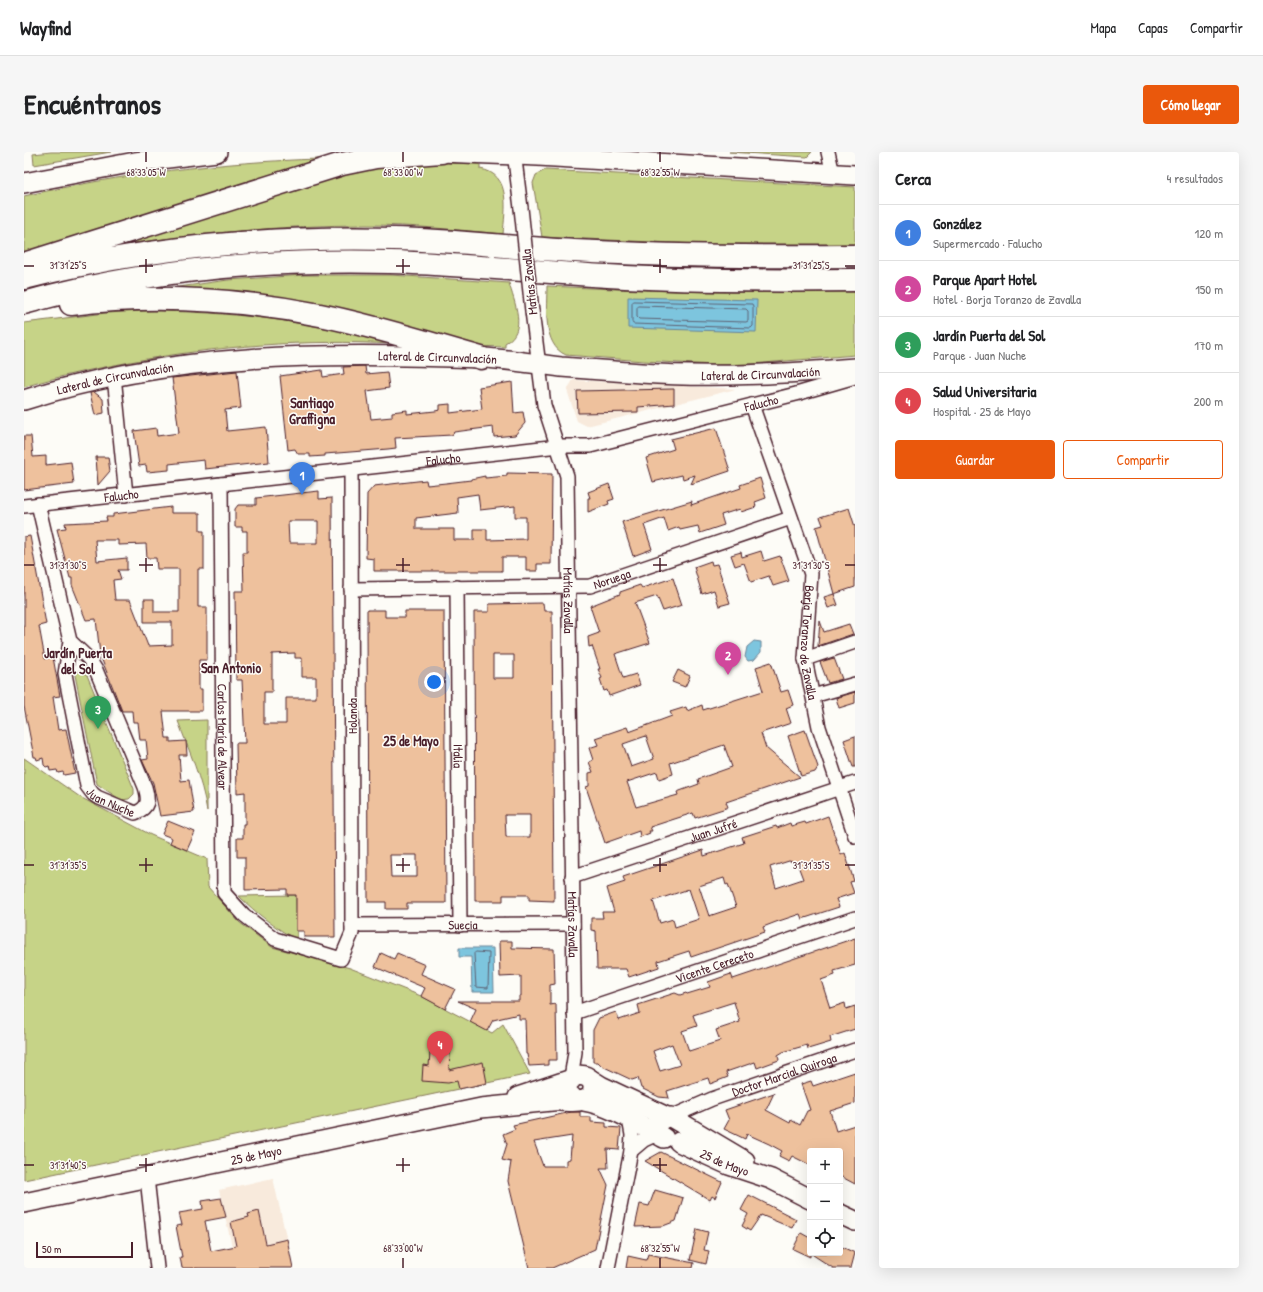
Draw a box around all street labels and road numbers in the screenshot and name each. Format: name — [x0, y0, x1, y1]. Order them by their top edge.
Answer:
street label: Matías Zavalla — [517, 248, 541, 316]
street label: Lateral de Circunvalación — [378, 346, 498, 368]
street label: Lateral de Circunvalación — [55, 358, 175, 399]
street label: Lateral de Circunvalación — [701, 362, 821, 384]
street label: Falucho — [741, 390, 780, 416]
street label: Falucho — [424, 448, 461, 470]
street label: Falucho — [102, 484, 139, 506]
street label: Noruega — [591, 564, 633, 593]
street label: Matías Zavalla — [559, 567, 578, 634]
street label: Borja Toranzo de Zavalla — [796, 585, 822, 701]
street label: Carlos María de Alvear — [213, 684, 232, 790]
street label: Holanda — [343, 698, 361, 734]
street label: Italia — [449, 744, 468, 768]
street label: Juan Nuche — [82, 784, 138, 821]
street label: Juan Jufré — [687, 814, 739, 846]
street label: Matías Zavalla — [564, 891, 583, 958]
street label: Suecia — [448, 915, 478, 934]
street label: Vicente Cereceto — [673, 944, 756, 987]
street label: Doctor Marcial Quiroga — [729, 1048, 839, 1101]
street label: 25 de Mayo — [229, 1141, 283, 1169]
street label: 25 de Mayo — [697, 1144, 751, 1180]

